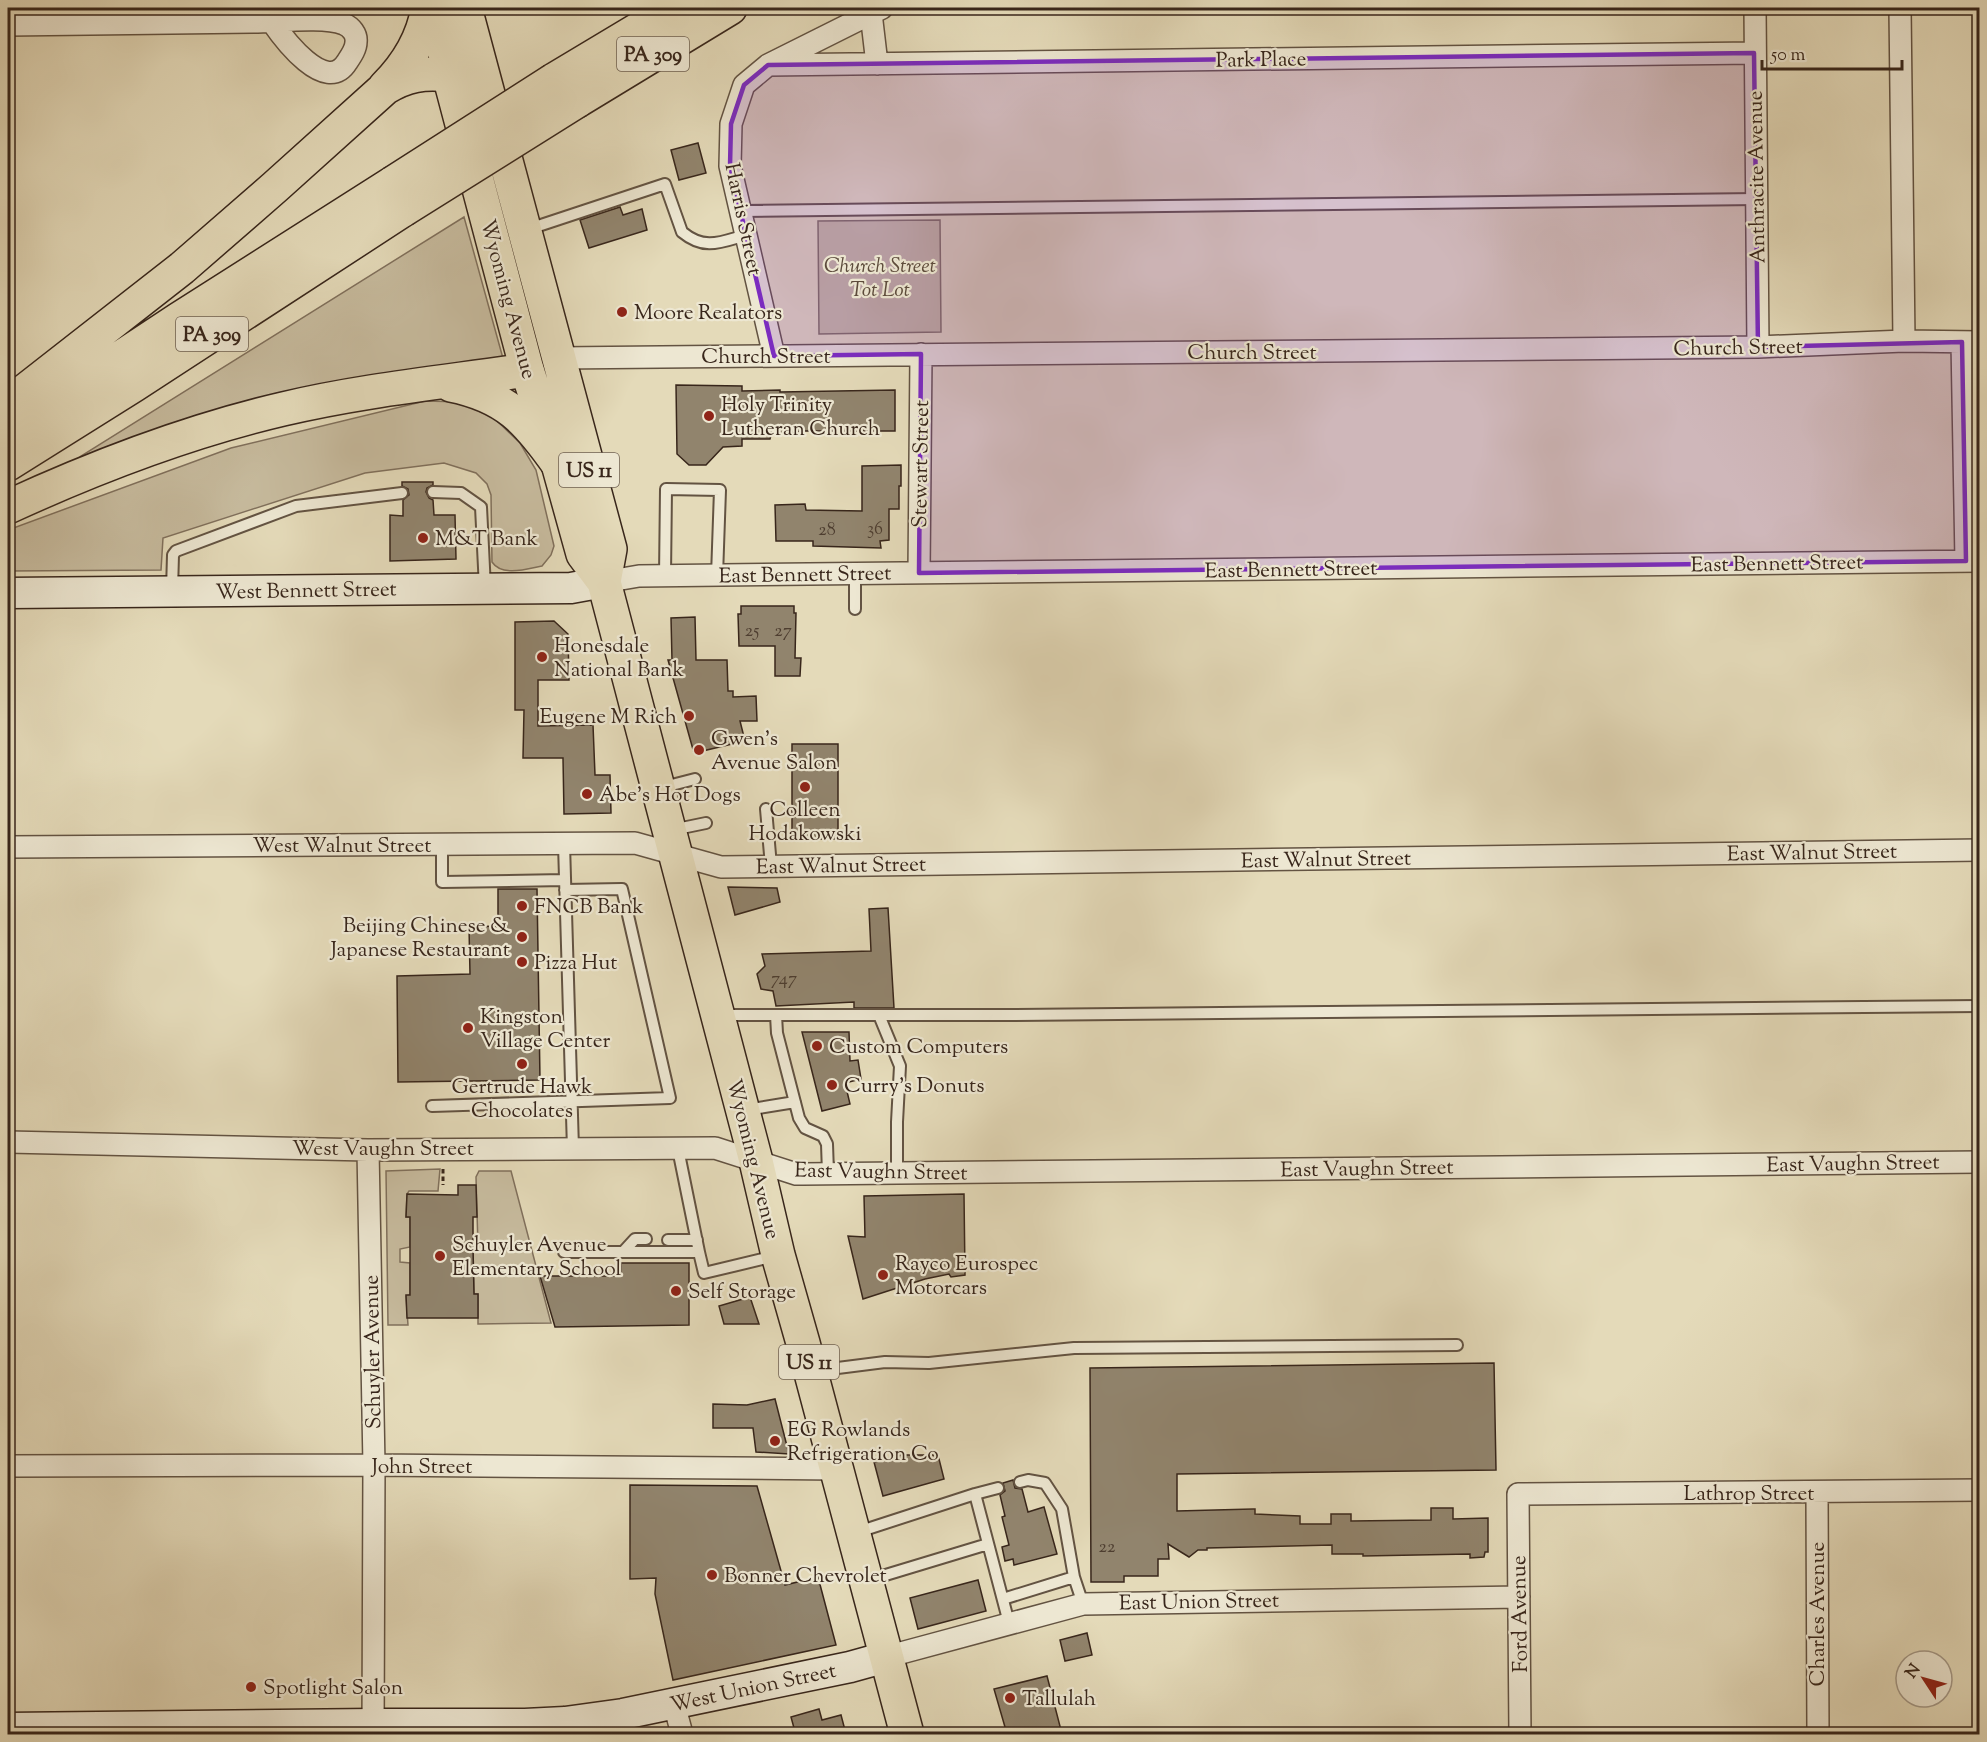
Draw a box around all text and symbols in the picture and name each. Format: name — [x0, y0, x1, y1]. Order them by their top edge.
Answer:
scale bar — [1762, 33, 1902, 71]
road number: PA 309 — [617, 37, 689, 71]
text: 50 m — [1770, 43, 1806, 69]
street label: Park Place — [1215, 45, 1307, 77]
street label: Anthracite Avenue — [1741, 90, 1775, 264]
street label: Harris Street — [715, 160, 769, 279]
street label: Wyoming Avenue — [471, 216, 543, 383]
park label: Church Street Tot Lot — [824, 252, 936, 306]
place label: Moore Realators — [634, 299, 782, 329]
marker: Moore Realators — [615, 305, 629, 319]
road number: PA 309 — [176, 317, 248, 351]
street label: Church Street — [1673, 333, 1803, 365]
street label: Church Street — [1187, 339, 1317, 369]
street label: Church Street — [701, 343, 831, 373]
place label: Holy Trinity Lutheran Church — [721, 391, 880, 445]
street label: Stewart Street — [906, 400, 938, 528]
marker: Holy Trinity Lutheran Church — [702, 409, 716, 423]
road number: US 11 — [559, 453, 619, 487]
house number: 36 — [867, 517, 883, 543]
house number: 28 — [818, 518, 836, 544]
place label: M&T Bank — [435, 525, 539, 555]
marker: M&T Bank — [416, 531, 430, 545]
street label: East Bennett Street — [1690, 548, 1864, 582]
street label: East Bennett Street — [1204, 554, 1378, 588]
street label: East Bennett Street — [718, 559, 892, 593]
street label: West Bennett Street — [215, 575, 397, 609]
house number: 25 — [745, 619, 759, 645]
house number: 27 — [774, 619, 792, 645]
place label: Honesdale National Bank — [554, 632, 684, 686]
marker: Honesdale National Bank — [535, 650, 549, 664]
place label: Eugene M Rich — [539, 703, 677, 733]
marker: Eugene M Rich — [682, 709, 696, 723]
place label: Gwen's Avenue Salon — [711, 725, 837, 779]
marker: Gwen's Avenue Salon — [692, 743, 706, 757]
marker: Colleen Hodakowski — [798, 780, 812, 794]
place label: Abe's Hot Dogs — [599, 781, 741, 811]
marker: Abe's Hot Dogs — [580, 787, 594, 801]
place label: Colleen Hodakowski — [749, 796, 862, 850]
street label: West Walnut Street — [253, 832, 431, 862]
street label: East Walnut Street — [1727, 838, 1897, 870]
street label: East Walnut Street — [1241, 845, 1411, 877]
street label: East Walnut Street — [756, 851, 926, 883]
place label: FNCB Bank — [534, 893, 644, 923]
marker: FNCB Bank — [515, 899, 529, 913]
place label: Beijing Chinese & Japanese Restaurant — [329, 912, 510, 966]
marker: Beijing Chinese & Japanese Restaurant — [515, 930, 529, 944]
place label: Pizza Hut — [534, 949, 617, 979]
marker: Pizza Hut — [515, 955, 529, 969]
house number: 747 — [771, 967, 797, 993]
place label: Kingston Village Center — [480, 1003, 610, 1057]
marker: Kingston Village Center — [461, 1021, 475, 1035]
place label: Custom Computers — [829, 1033, 1008, 1063]
marker: Custom Computers — [810, 1039, 824, 1053]
marker: Gertrude Hawk Chocolates — [515, 1057, 529, 1071]
place label: Curry's Donuts — [844, 1072, 984, 1102]
place label: Gertrude Hawk Chocolates — [452, 1073, 593, 1127]
street label: Wyoming Avenue — [718, 1076, 786, 1243]
marker: Curry's Donuts — [825, 1078, 839, 1092]
street label: West Vaughn Street — [292, 1135, 474, 1165]
street label: East Vaughn Street — [1766, 1148, 1940, 1182]
street label: East Vaughn Street — [1280, 1153, 1454, 1187]
street label: East Vaughn Street — [794, 1156, 968, 1190]
place label: Schuyler Avenue Elementary School — [452, 1231, 622, 1285]
marker: Schuyler Avenue Elementary School — [433, 1249, 447, 1263]
place label: Rayco Eurospec Motorcars — [895, 1250, 1038, 1304]
marker: Rayco Eurospec Motorcars — [876, 1268, 890, 1282]
street label: Schuyler Avenue — [358, 1275, 390, 1429]
place label: Self Storage — [688, 1278, 796, 1308]
marker: Self Storage — [669, 1284, 683, 1298]
road number: US 11 — [779, 1345, 839, 1379]
place label: EG Rowlands Refrigeration Co — [787, 1416, 939, 1470]
marker: EG Rowlands Refrigeration Co — [768, 1434, 782, 1448]
street label: John Street — [371, 1453, 472, 1483]
street label: Lathrop Street — [1684, 1480, 1814, 1510]
house number: 22 — [1099, 1535, 1116, 1561]
street label: Charles Avenue — [1804, 1542, 1834, 1686]
street label: Ford Avenue — [1505, 1555, 1537, 1673]
place label: Bonner Chevrolet — [724, 1562, 887, 1592]
marker: Bonner Chevrolet — [705, 1568, 719, 1582]
street label: East Union Street — [1119, 1587, 1279, 1619]
north arrow — [1894, 1649, 1954, 1709]
street label: West Union Street — [668, 1657, 839, 1721]
text: N — [1901, 1660, 1927, 1684]
place label: Spotlight Salon — [263, 1674, 403, 1704]
marker: Spotlight Salon — [244, 1680, 258, 1694]
place label: Tallulah — [1022, 1685, 1096, 1715]
marker: Tallulah — [1003, 1691, 1017, 1705]

